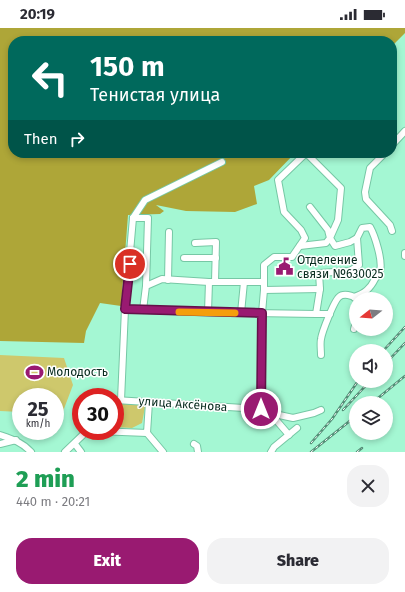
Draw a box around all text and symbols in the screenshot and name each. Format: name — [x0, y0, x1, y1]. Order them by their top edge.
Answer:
text: 20:19 — [20, 5, 55, 23]
text: 150 m — [90, 50, 165, 83]
icon: left — [24, 52, 76, 104]
text: Тенистая улица — [90, 84, 220, 106]
icon: right — [66, 128, 88, 150]
text: Then — [24, 130, 58, 148]
pin — [113, 247, 147, 281]
icon: arrive — [119, 253, 141, 275]
place label: Отделение связи №630025 — [297, 253, 383, 281]
public building icon: Отделение связи №630025 — [274, 257, 294, 277]
north arrow — [349, 292, 393, 336]
map controls — [349, 292, 393, 440]
button: sound — [349, 344, 393, 388]
sports icon: Молодость — [24, 362, 44, 382]
place label: Молодость — [47, 365, 108, 379]
speed limit sign: 30 — [72, 388, 124, 440]
position arrow — [240, 388, 282, 430]
street label: улица Аксёнова — [138, 394, 228, 414]
button: layers — [349, 396, 393, 440]
text: 25 — [27, 397, 49, 421]
text: km/h — [26, 418, 50, 430]
text: 2 min — [16, 465, 75, 493]
button: close — [347, 465, 389, 507]
text: 440 m · 20:21 — [16, 494, 90, 509]
button: Exit — [16, 538, 199, 584]
button: Share — [207, 538, 389, 584]

